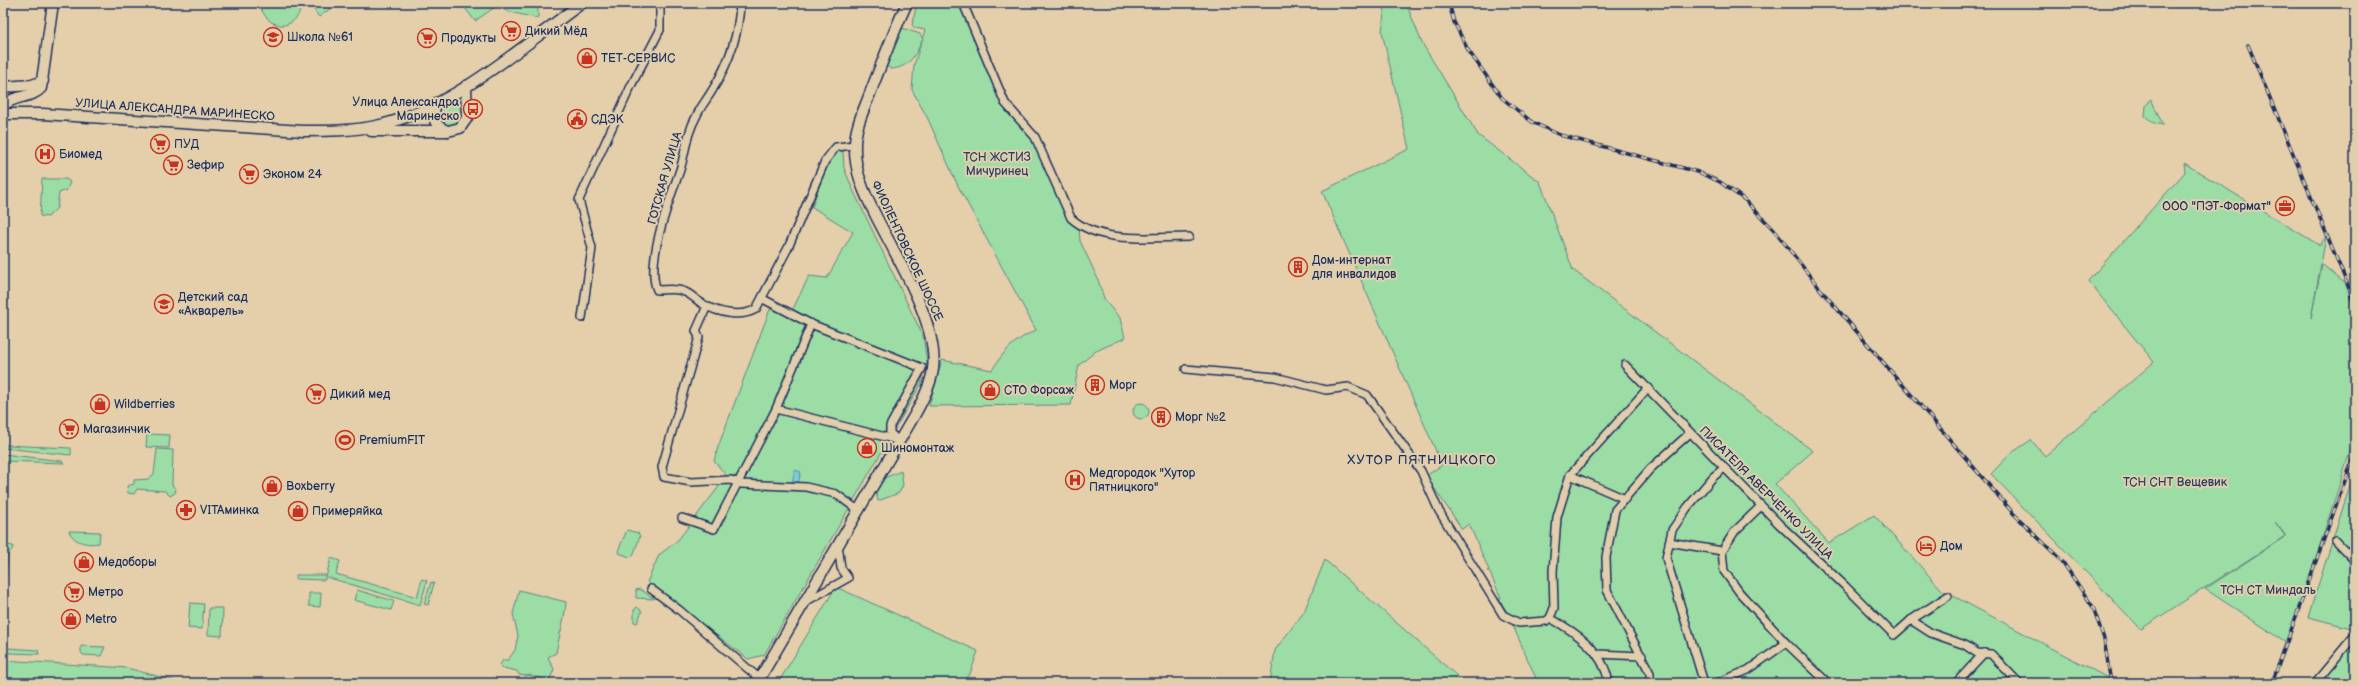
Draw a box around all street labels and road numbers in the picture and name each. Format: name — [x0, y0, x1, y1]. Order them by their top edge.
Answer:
street label: УЛИЦА АЛЕКСАНДРА МАРИНЕСКО — [75, 96, 276, 124]
street label: ГОТСКАЯ УЛИЦА — [645, 129, 686, 226]
street label: ФИОЛЕНТОВСКОЕ ШОССЕ — [868, 178, 946, 324]
street label: ПИСАТЕЛЯ АВЕРЧЕНКО УЛИЦА — [1696, 423, 1836, 563]

